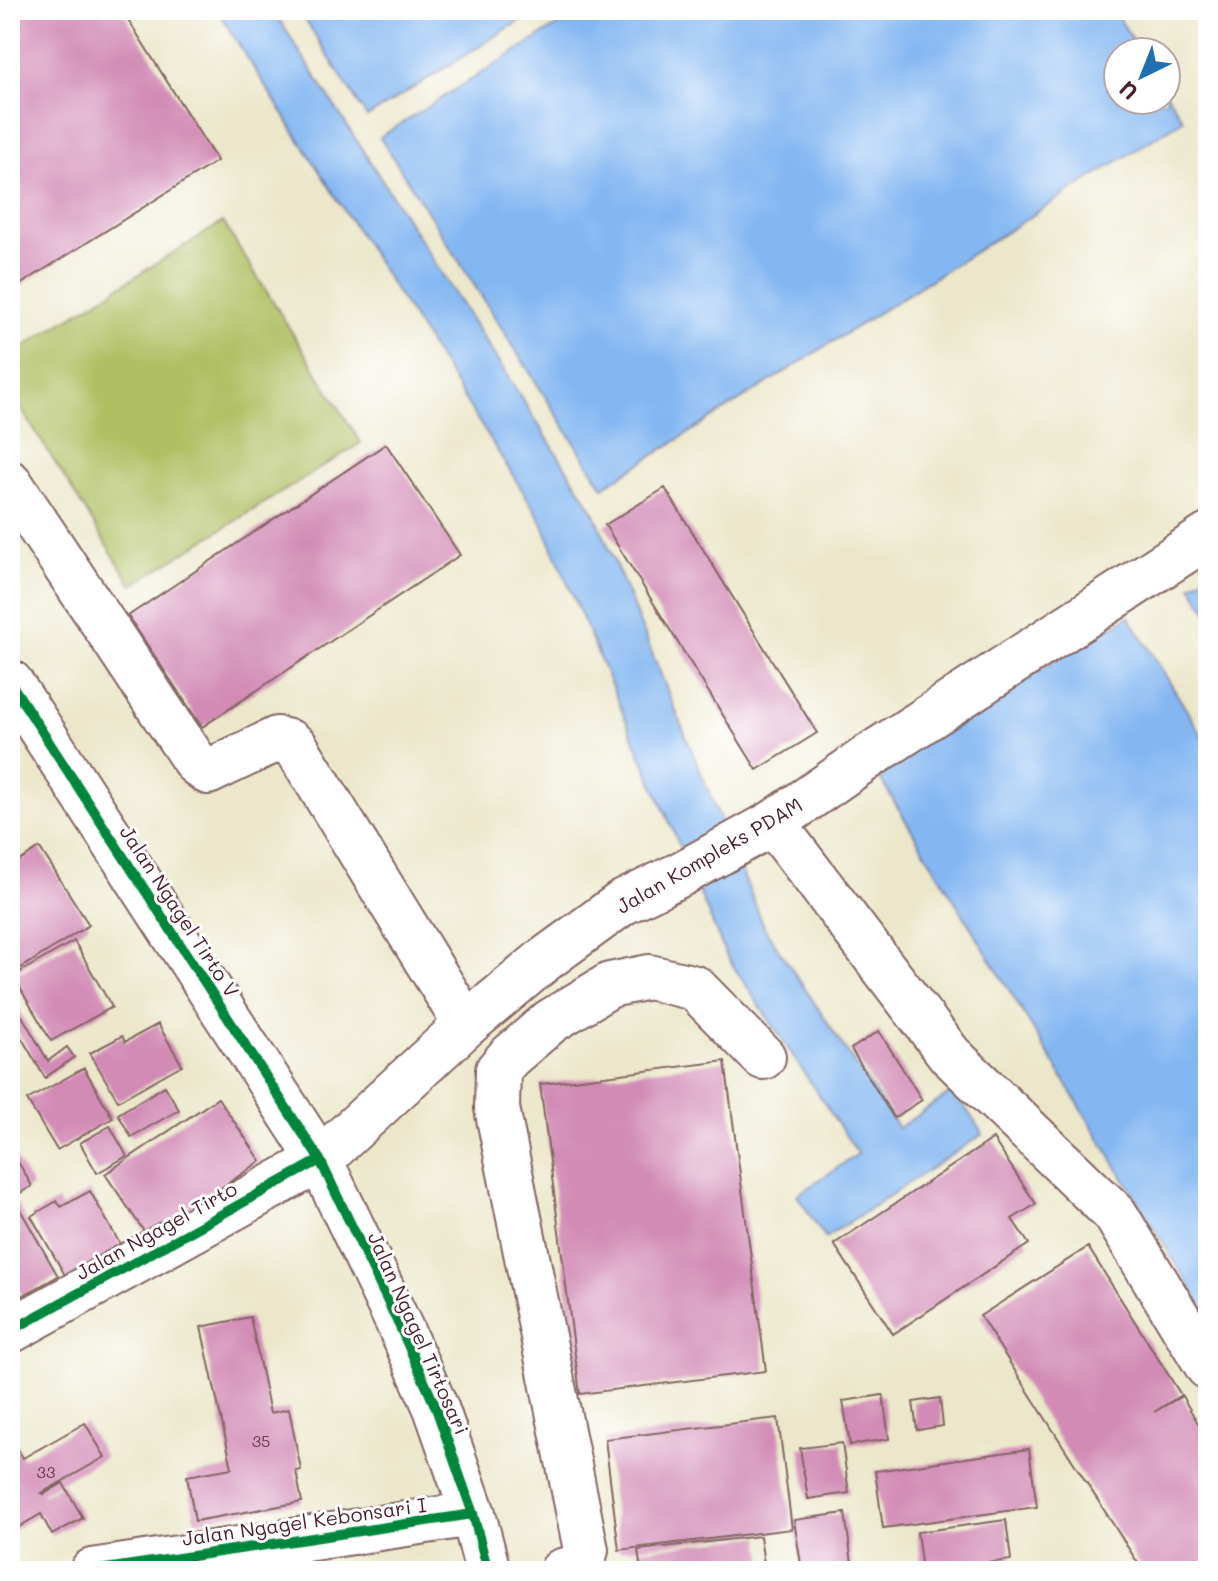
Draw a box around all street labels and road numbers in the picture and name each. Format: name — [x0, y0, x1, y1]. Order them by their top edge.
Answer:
street label: Jalan Kompleks PDAM — [611, 791, 807, 919]
street label: Jalan Ngagel Tirto V — [115, 820, 245, 1002]
street label: Jalan Ngagel Tirto — [71, 1175, 241, 1285]
street label: Jalan Ngagel Tirtosari — [363, 1228, 475, 1438]
street label: Jalan Ngagel Kebonsari I — [180, 1491, 428, 1551]

